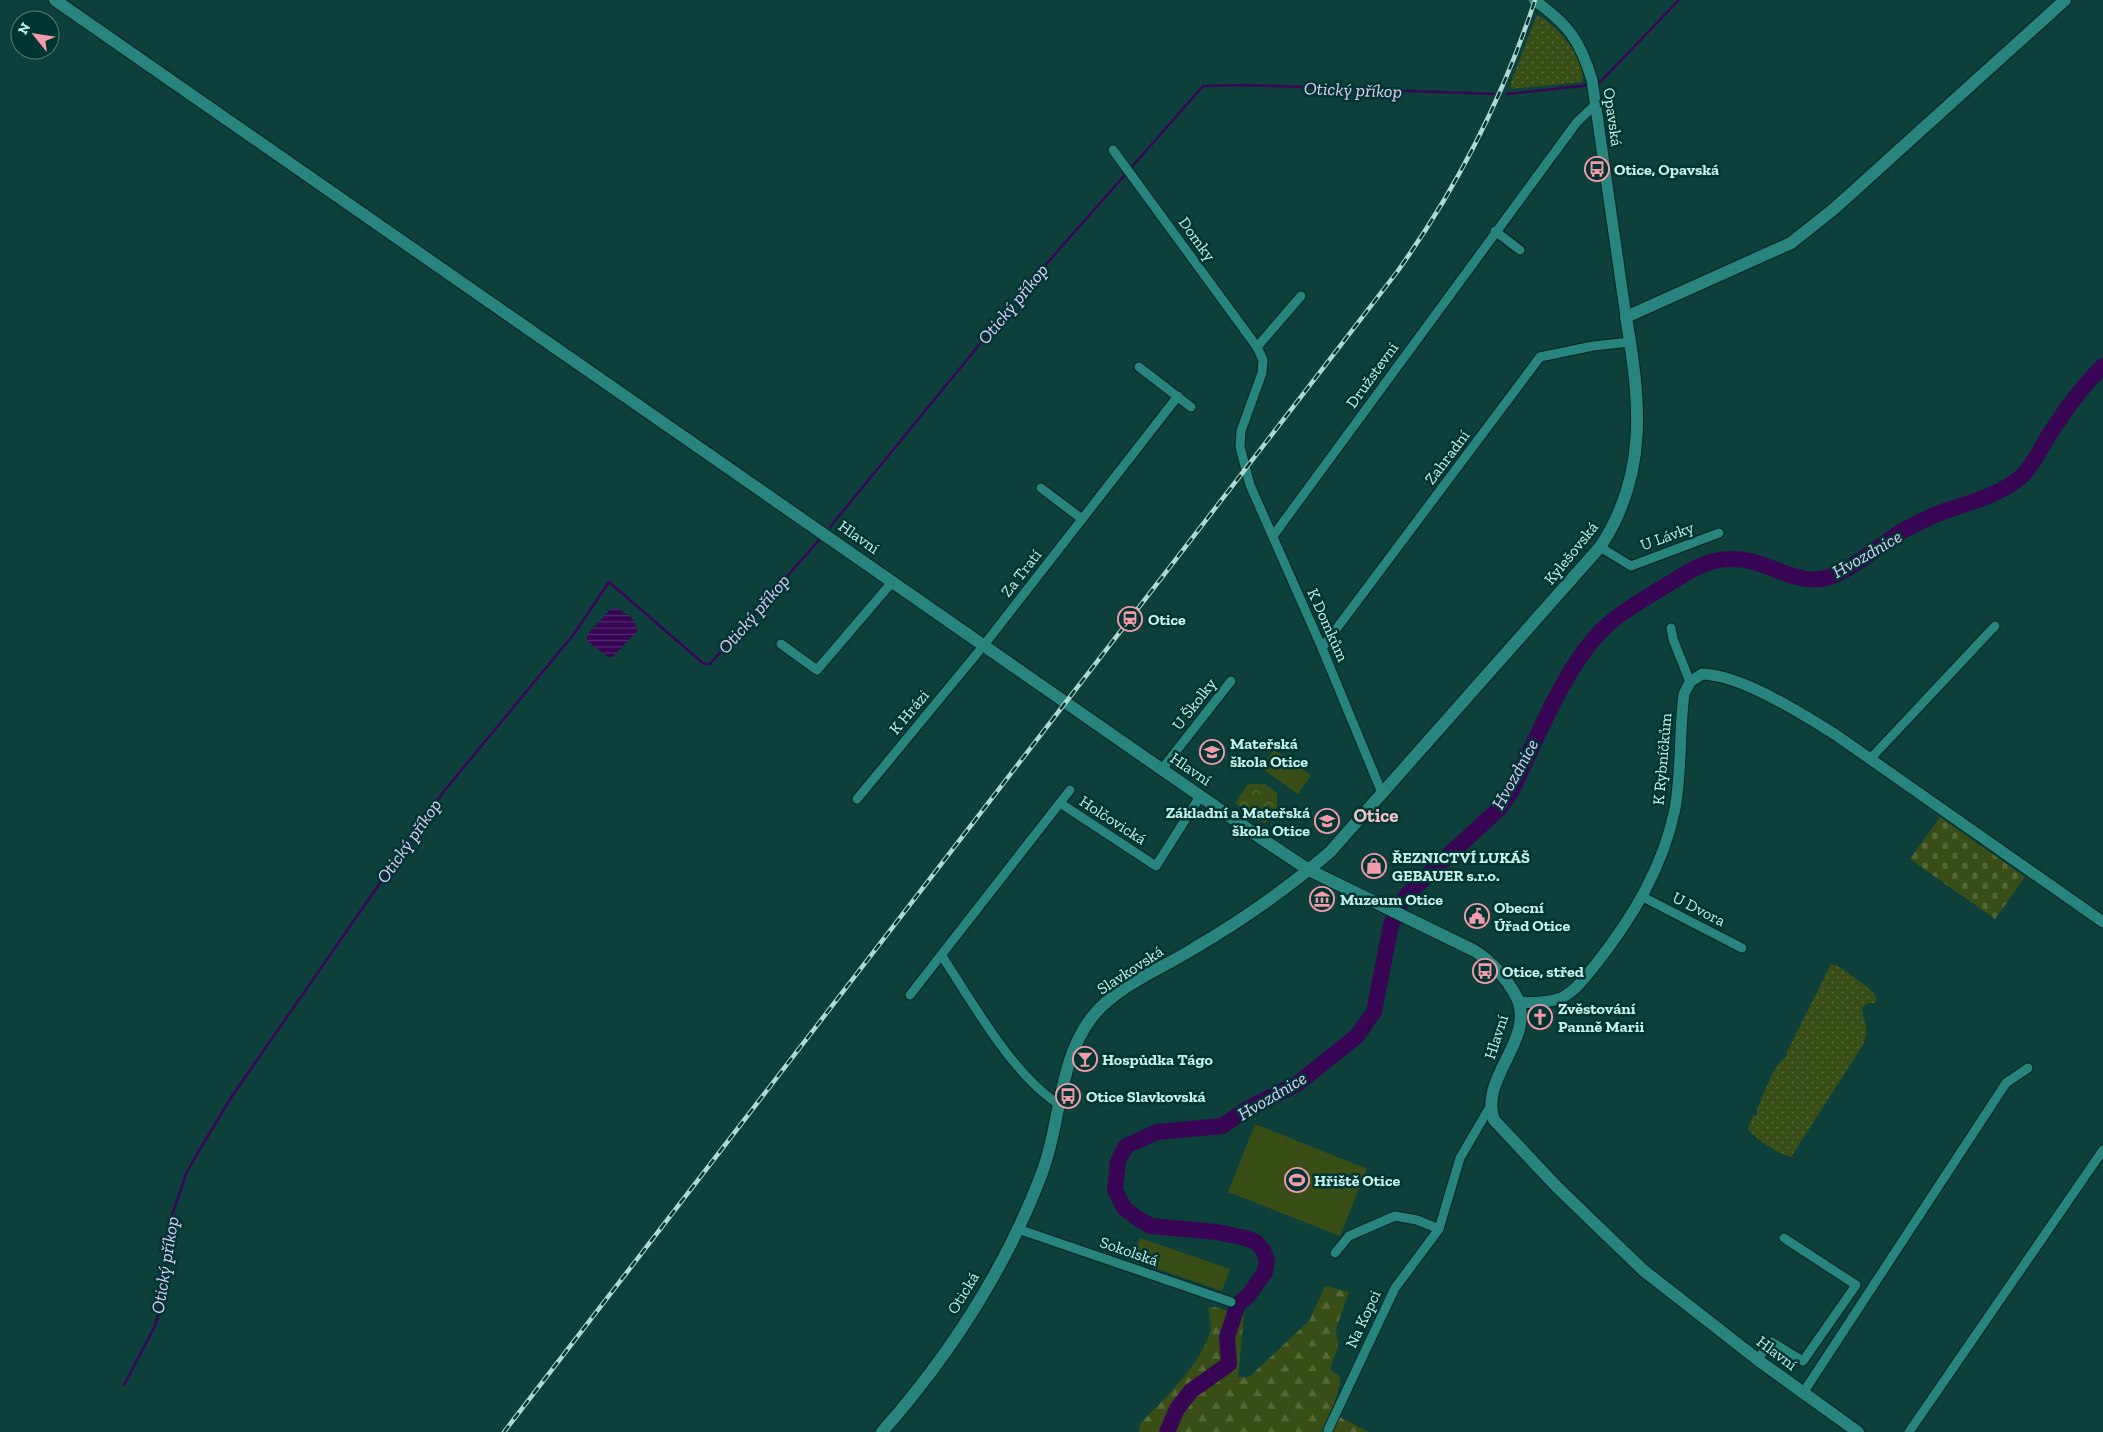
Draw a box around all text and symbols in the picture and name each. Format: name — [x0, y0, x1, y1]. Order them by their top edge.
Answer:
north arrow — [10, 10, 60, 60]
text: N — [14, 20, 34, 38]
water label: Otický příkop — [1304, 77, 1402, 103]
street label: Opavská — [1599, 87, 1627, 148]
bus stop icon: Otice, Opavská — [1584, 156, 1610, 182]
place label: Otice, Opavská — [1614, 160, 1719, 179]
street label: Domky — [1175, 213, 1220, 265]
water label: Otický příkop — [973, 259, 1053, 349]
street label: Družstevní — [1342, 338, 1402, 411]
street label: Zahradní — [1421, 426, 1474, 488]
street label: Hlavní — [835, 516, 884, 558]
street label: U Lávky — [1638, 517, 1697, 554]
street label: Kylešovská — [1540, 518, 1602, 588]
water label: Hvozdnice — [1828, 525, 1906, 583]
street label: Za Tratí — [997, 545, 1046, 600]
water label: Otický příkop — [714, 570, 794, 658]
street label: K Domkům — [1303, 585, 1353, 665]
station icon: Otice — [1117, 606, 1143, 632]
place label: Otice — [1148, 610, 1186, 629]
street label: U Školky — [1168, 674, 1221, 734]
street label: K Hrázi — [885, 686, 933, 738]
street label: K Rybníčkům — [1649, 712, 1675, 806]
place label: Mateřská škola Otice — [1230, 734, 1308, 771]
water label: Hvozdnice — [1487, 735, 1543, 813]
school or university icon: Mateřská škola Otice — [1199, 739, 1225, 765]
street label: Hlavní — [1167, 748, 1216, 790]
street label: Holčovická — [1076, 791, 1150, 849]
water label: Otický příkop — [372, 795, 446, 887]
place label: Základní a Mateřská škola Otice — [1166, 803, 1310, 840]
district label: Otice — [1354, 804, 1398, 827]
school or university icon: Základní a Mateřská škola Otice — [1314, 808, 1340, 834]
place label: ŘEZNICTVÍ LUKÁŠ GEBAUER s.r.o. — [1392, 848, 1530, 885]
shop icon: ŘEZNICTVÍ LUKÁŠ GEBAUER s.r.o. — [1361, 853, 1387, 879]
museum icon: Muzeum Otice — [1309, 886, 1335, 912]
street label: U Dvora — [1669, 888, 1729, 931]
place label: Muzeum Otice — [1340, 890, 1443, 909]
place label: Obecní Úřad Otice — [1494, 898, 1570, 935]
public building icon: Obecní Úřad Otice — [1464, 903, 1490, 929]
street label: Slavkovská — [1093, 941, 1167, 998]
bus stop icon: Otice, střed — [1472, 958, 1498, 984]
place label: Otice, střed — [1502, 962, 1584, 981]
place label: Zvěstování Panně Marii — [1558, 999, 1644, 1036]
church icon: Zvěstování Panně Marii — [1527, 1004, 1553, 1030]
street label: Hlavní — [1480, 1012, 1512, 1062]
bar icon: Hospůdka Tágo — [1072, 1046, 1098, 1072]
place label: Hospůdka Tágo — [1102, 1050, 1214, 1069]
water label: Hvozdnice — [1233, 1067, 1311, 1125]
bus stop icon: Otice Slavkovská — [1055, 1083, 1081, 1109]
place label: Otice Slavkovská — [1086, 1087, 1206, 1106]
sports icon: Hřiště Otice — [1284, 1167, 1310, 1193]
place label: Hřiště Otice — [1314, 1171, 1400, 1190]
water label: Otický příkop — [146, 1215, 184, 1315]
street label: Sokolská — [1097, 1232, 1161, 1270]
street label: Otická — [943, 1268, 983, 1317]
street label: Na Kopci — [1341, 1287, 1385, 1351]
street label: Hlavní — [1753, 1332, 1801, 1375]

